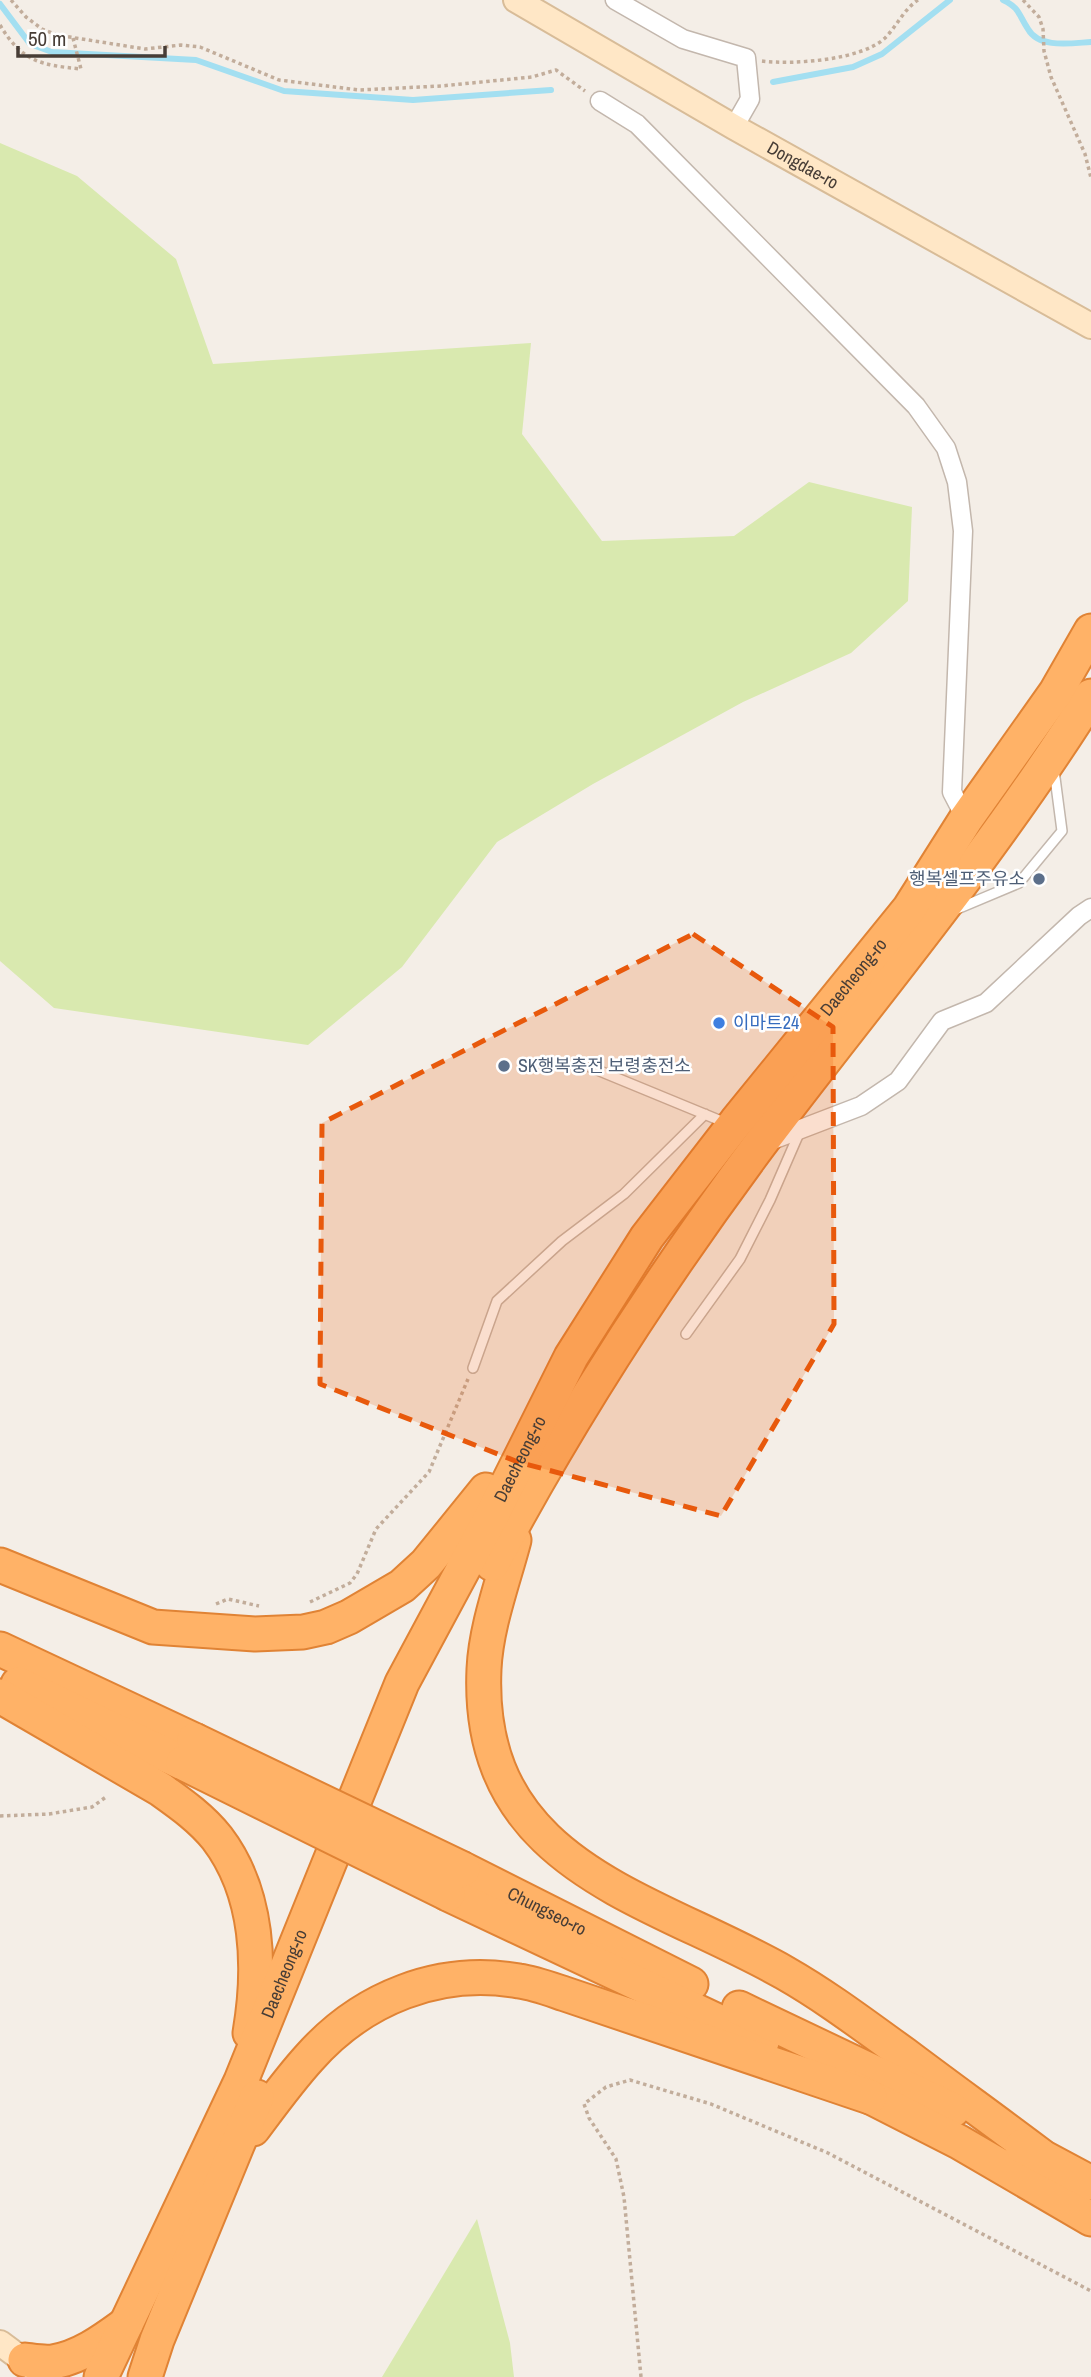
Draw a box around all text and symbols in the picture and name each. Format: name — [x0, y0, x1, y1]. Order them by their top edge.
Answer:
scale bar — [18, 14, 164, 58]
text: 50 m — [28, 24, 66, 53]
street label: Dongdae-ro — [763, 135, 843, 195]
place label: 행복셀프주유소 — [909, 866, 1025, 891]
marker: 행복셀프주유소 — [1031, 871, 1047, 887]
street label: Daecheong-ro — [814, 933, 892, 1021]
place label: 이마트24 — [733, 1010, 799, 1035]
marker: 이마트24 — [711, 1015, 727, 1031]
place label: SK행복충전 보령충전소 — [518, 1053, 691, 1078]
marker: SK행복충전 보령충전소 — [496, 1058, 512, 1074]
street label: Daecheong-ro — [487, 1411, 552, 1506]
street label: Chungseo-ro — [503, 1880, 591, 1941]
street label: Daecheong-ro — [255, 1926, 313, 2022]

